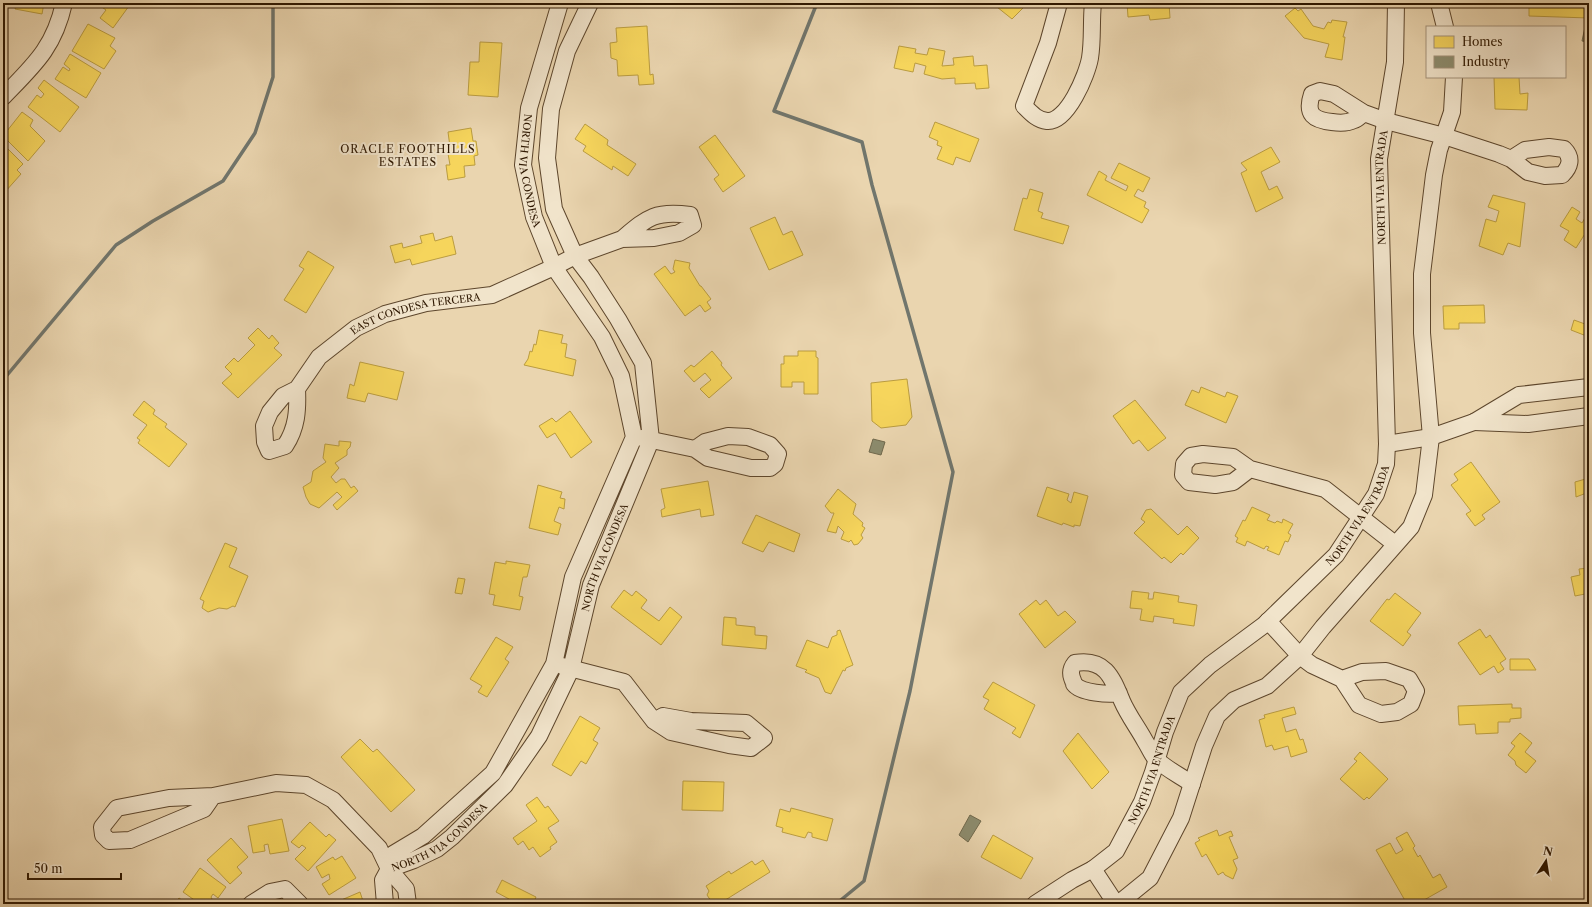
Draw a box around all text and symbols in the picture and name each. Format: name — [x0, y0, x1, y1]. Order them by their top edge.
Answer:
legend — [1426, 26, 1566, 78]
text: Homes — [1462, 34, 1502, 49]
text: Industry — [1462, 54, 1510, 69]
street label: NORTH VIA CONDESA — [516, 113, 544, 230]
street label: NORTH VIA ENTRADA — [1373, 128, 1391, 245]
district label: ORACLE FOOTHILLS ESTATES — [340, 142, 476, 169]
street label: EAST CONDESA TERCERA — [347, 290, 482, 337]
street label: NORTH VIA ENTRADA — [1323, 463, 1392, 568]
street label: NORTH VIA CONDESA — [579, 501, 631, 613]
street label: NORTH VIA ENTRADA — [1125, 713, 1178, 827]
street label: NORTH VIA CONDESA — [390, 800, 490, 875]
north arrow — [1526, 841, 1566, 881]
text: N — [1542, 843, 1555, 859]
scale bar — [28, 855, 121, 881]
text: 50 m — [34, 861, 63, 876]

